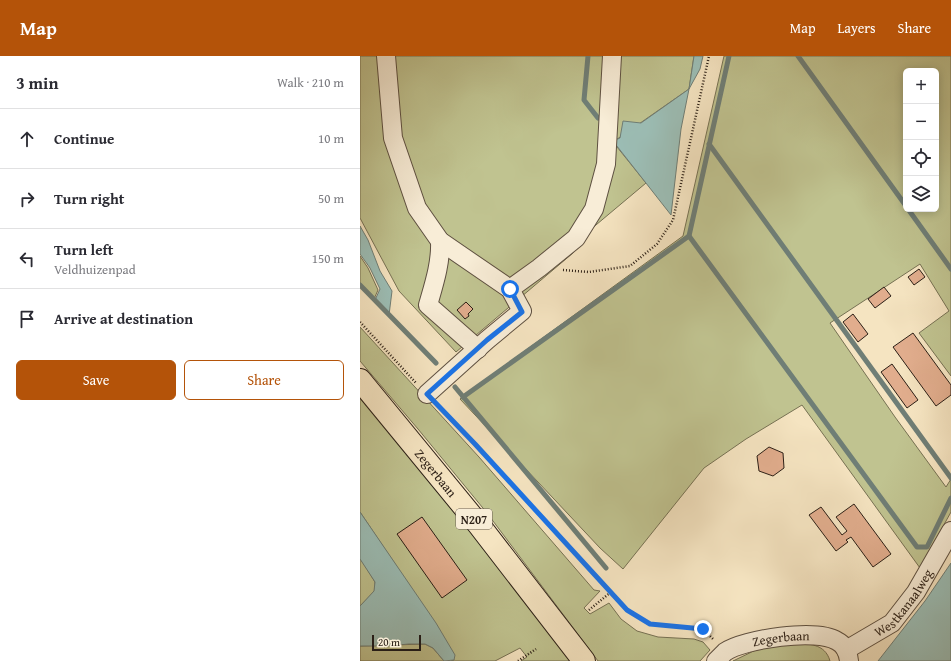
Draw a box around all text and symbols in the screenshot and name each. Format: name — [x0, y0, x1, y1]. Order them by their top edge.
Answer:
text: Map — [20, 14, 57, 42]
text: Map — [790, 18, 816, 38]
text: Layers — [838, 18, 876, 38]
text: Share — [898, 18, 931, 38]
map controls — [903, 68, 939, 212]
button: + — [903, 68, 939, 104]
text: 3 min — [16, 70, 58, 95]
text: Walk · 210 m — [277, 73, 344, 92]
button: − — [903, 104, 939, 140]
icon: ahead — [16, 128, 38, 150]
text: Continue — [54, 128, 115, 149]
text: 10 m — [318, 129, 344, 148]
button: locate — [903, 140, 939, 176]
button: layers — [903, 176, 939, 212]
icon: right — [16, 188, 38, 210]
text: Turn right — [54, 188, 125, 209]
text: 50 m — [318, 189, 344, 208]
text: Turn left — [54, 239, 113, 260]
icon: left — [16, 248, 38, 270]
text: 150 m — [312, 249, 344, 268]
text: Veldhuizenpad — [54, 260, 136, 279]
route start — [501, 280, 519, 298]
icon: arrive — [16, 308, 38, 330]
text: Arrive at destination — [54, 308, 193, 329]
button: Save — [16, 360, 176, 400]
button: Share — [184, 360, 344, 400]
street label: Zegerbaan — [411, 445, 462, 501]
road number: N207 — [456, 509, 492, 529]
street label: Westkanaalweg — [870, 565, 937, 641]
route end — [694, 620, 712, 638]
street label: Zegerbaan — [750, 626, 810, 651]
scale bar — [372, 633, 421, 652]
text: 20 m — [378, 634, 400, 650]

